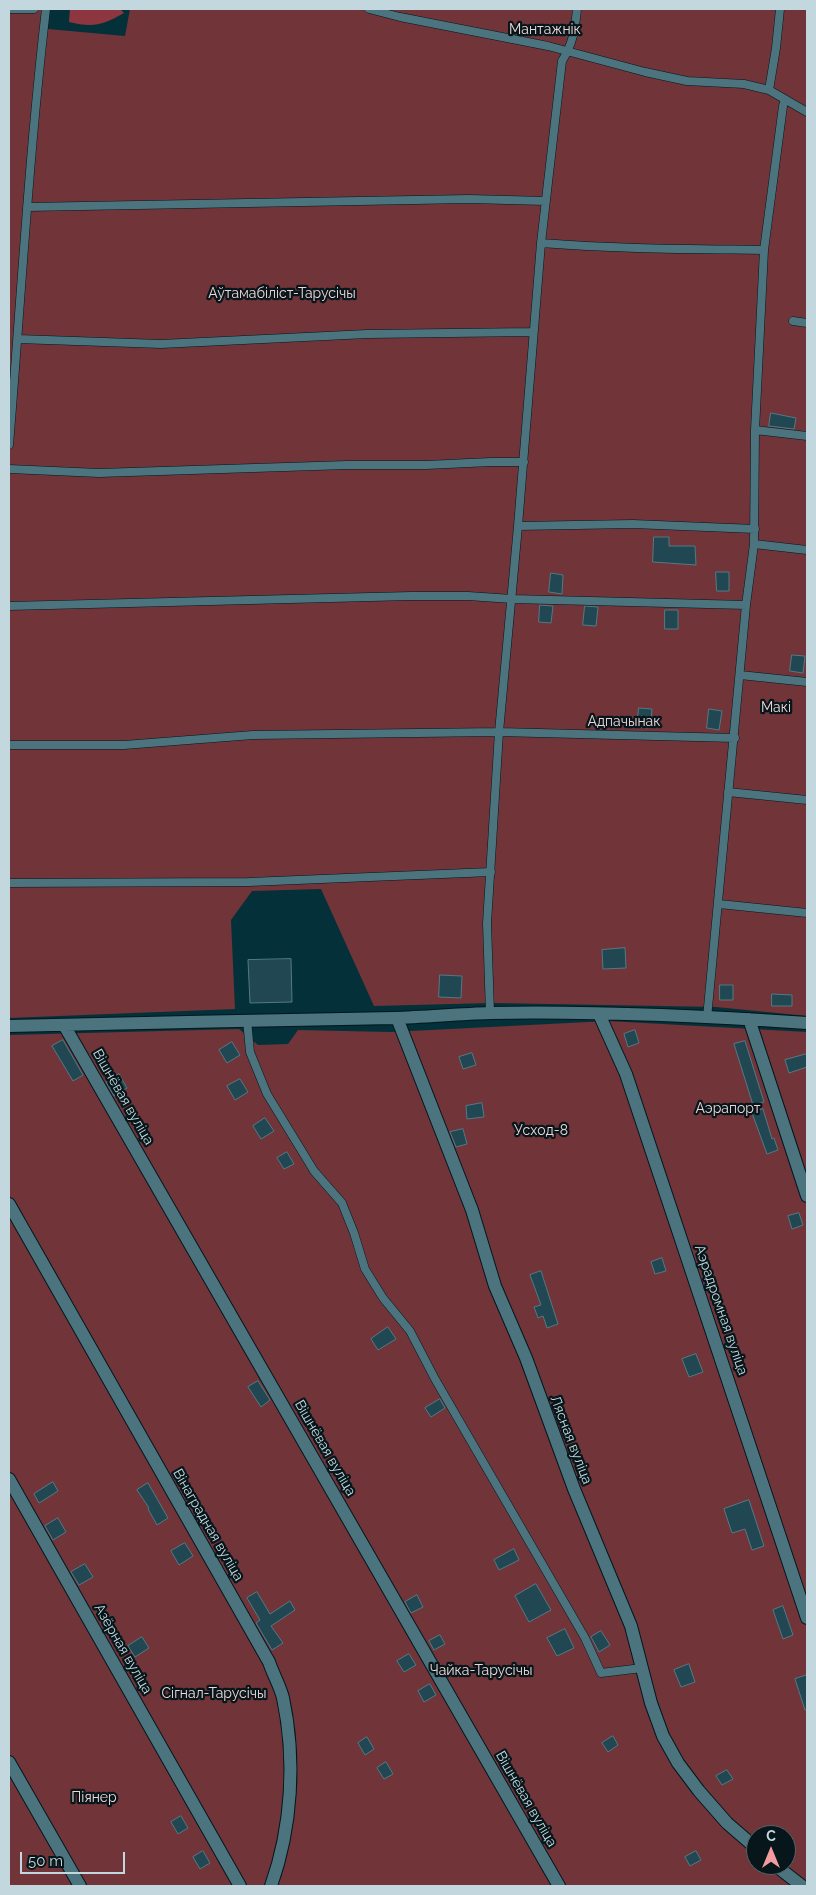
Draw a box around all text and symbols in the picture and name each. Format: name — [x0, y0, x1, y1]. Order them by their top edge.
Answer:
park label: Мантажнік — [509, 22, 581, 38]
park label: Аўтамабіліст-Тарусічы — [208, 286, 356, 302]
park label: Макі — [761, 700, 791, 716]
park label: Адпачынак — [588, 714, 660, 730]
street label: Вішнёвая вуліца — [89, 1046, 157, 1148]
park label: Аэрапорт — [695, 1101, 761, 1117]
park label: Усход-8 — [514, 1123, 568, 1139]
street label: Аэрадромная вуліца — [691, 1243, 751, 1377]
street label: Лясная вуліца — [546, 1393, 596, 1487]
street label: Вішнёвая вуліца — [291, 1397, 359, 1499]
street label: Вінаградная вуліца — [169, 1466, 247, 1584]
street label: Азёрная вуліца — [90, 1601, 156, 1697]
park label: Чайка-Тарусічы — [430, 1663, 532, 1679]
park label: Сігнал-Тарусічы — [162, 1686, 266, 1702]
street label: Вішнёвая вуліца — [492, 1748, 560, 1850]
park label: Піянер — [71, 1790, 117, 1806]
north arrow — [746, 1825, 796, 1875]
text: С — [766, 1828, 776, 1844]
scale bar — [22, 1842, 128, 1874]
text: 50 m — [28, 1852, 63, 1870]

